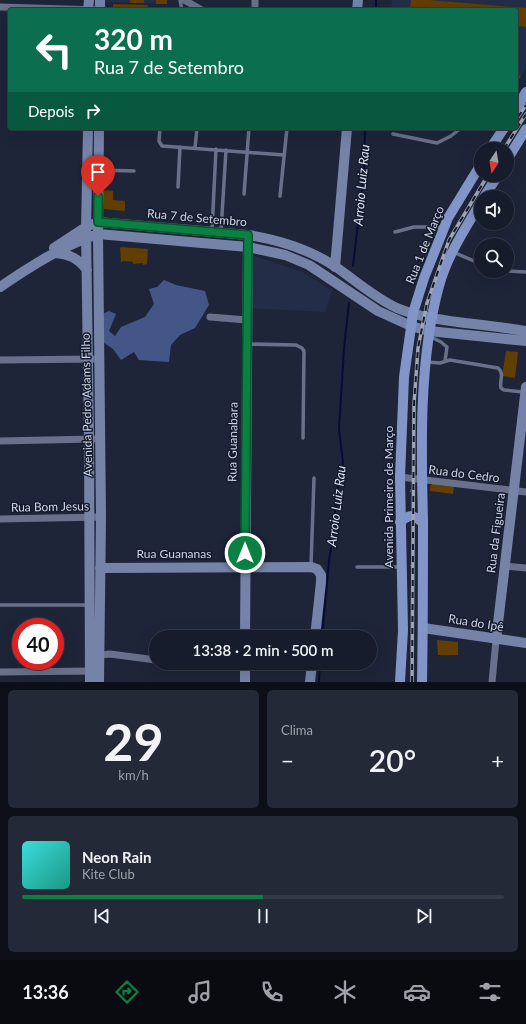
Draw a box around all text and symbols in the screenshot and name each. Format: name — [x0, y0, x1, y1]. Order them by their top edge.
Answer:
text: 320 m — [94, 22, 173, 56]
icon: left — [28, 24, 80, 76]
text: Rua 7 de Setembro — [94, 56, 244, 78]
icon: right — [82, 100, 104, 122]
text: Depois — [28, 102, 74, 120]
north arrow — [474, 142, 514, 182]
map controls — [474, 142, 514, 278]
water label: Arroio Luiz Rau — [349, 144, 373, 227]
pin — [81, 155, 115, 196]
icon: arrive — [87, 161, 109, 183]
button: sound — [474, 190, 514, 230]
street label: Rua 1 de Março — [402, 204, 447, 286]
street label: Rua 7 de Setembro — [147, 206, 248, 229]
button: search — [474, 238, 514, 278]
street label: Avenida Pedro Adams Filho — [78, 333, 95, 477]
street label: Rua Guanabara — [224, 402, 241, 482]
street label: Avenida Primeiro de Março — [381, 426, 396, 568]
street label: Rua do Cedro — [428, 462, 501, 485]
water label: Arroio Luiz Rau — [323, 464, 349, 548]
street label: Rua da Figueira — [483, 492, 508, 574]
street label: Rua Bom Jesus — [11, 498, 89, 515]
position arrow — [224, 532, 266, 574]
street label: Rua Guananas — [137, 546, 211, 561]
street label: Rua do Ipê — [447, 611, 505, 634]
speed limit sign: 40 — [12, 618, 64, 670]
text: 13:38 · 2 min · 500 m — [193, 641, 333, 659]
text: 29 — [103, 710, 164, 772]
text: Clima — [281, 722, 313, 738]
text: 20° — [369, 742, 416, 778]
text: − — [281, 747, 294, 774]
text: + — [491, 747, 504, 774]
text: km/h — [118, 767, 149, 783]
text: Neon Rain — [82, 848, 151, 866]
text: Kite Club — [82, 866, 135, 882]
icon: previous — [91, 905, 113, 927]
icon: pause — [252, 905, 274, 927]
icon: next — [413, 905, 435, 927]
icon: directions — [113, 978, 141, 1006]
icon: music — [186, 978, 214, 1006]
icon: phone — [258, 978, 286, 1006]
icon: climate — [331, 978, 359, 1006]
icon: car — [403, 978, 431, 1006]
icon: filters — [476, 978, 504, 1006]
text: 13:36 — [22, 981, 69, 1003]

